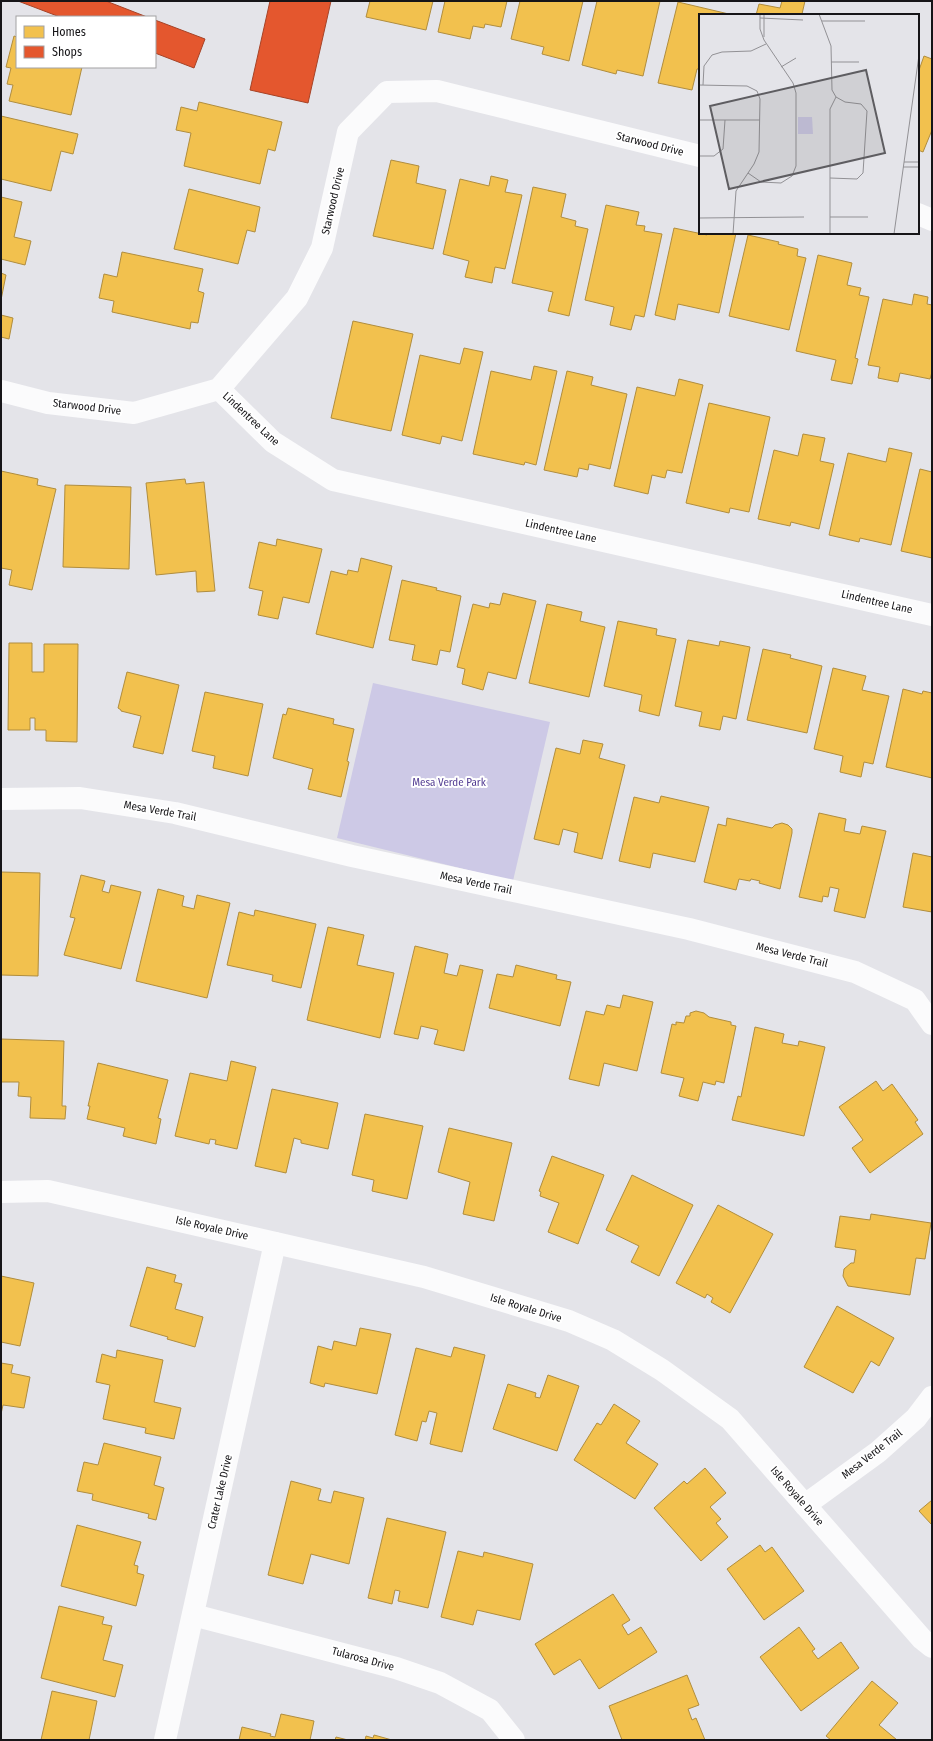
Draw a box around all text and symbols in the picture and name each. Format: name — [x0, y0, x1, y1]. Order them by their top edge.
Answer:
inset map — [699, 14, 919, 234]
legend — [16, 16, 156, 68]
text: Homes — [52, 25, 86, 39]
text: Shops — [52, 45, 82, 59]
street label: Starwood Drive — [615, 129, 685, 159]
street label: Starwood Drive — [319, 166, 347, 236]
street label: Lindentree Lane — [220, 389, 282, 449]
street label: Starwood Drive — [52, 396, 122, 418]
street label: Lindentree Lane — [524, 517, 598, 545]
street label: Lindentree Lane — [840, 588, 914, 616]
park label: Mesa Verde Park — [412, 776, 487, 789]
street label: Mesa Verde Trail — [123, 798, 197, 824]
street label: Mesa Verde Trail — [439, 869, 513, 897]
street label: Mesa Verde Trail — [755, 940, 829, 970]
street label: Isle Royale Drive — [174, 1213, 250, 1243]
street label: Isle Royale Drive — [489, 1291, 563, 1325]
street label: Mesa Verde Trail — [839, 1426, 905, 1482]
street label: Crater Lake Drive — [205, 1453, 235, 1531]
street label: Isle Royale Drive — [768, 1464, 826, 1528]
street label: Tularosa Drive — [330, 1644, 396, 1674]

